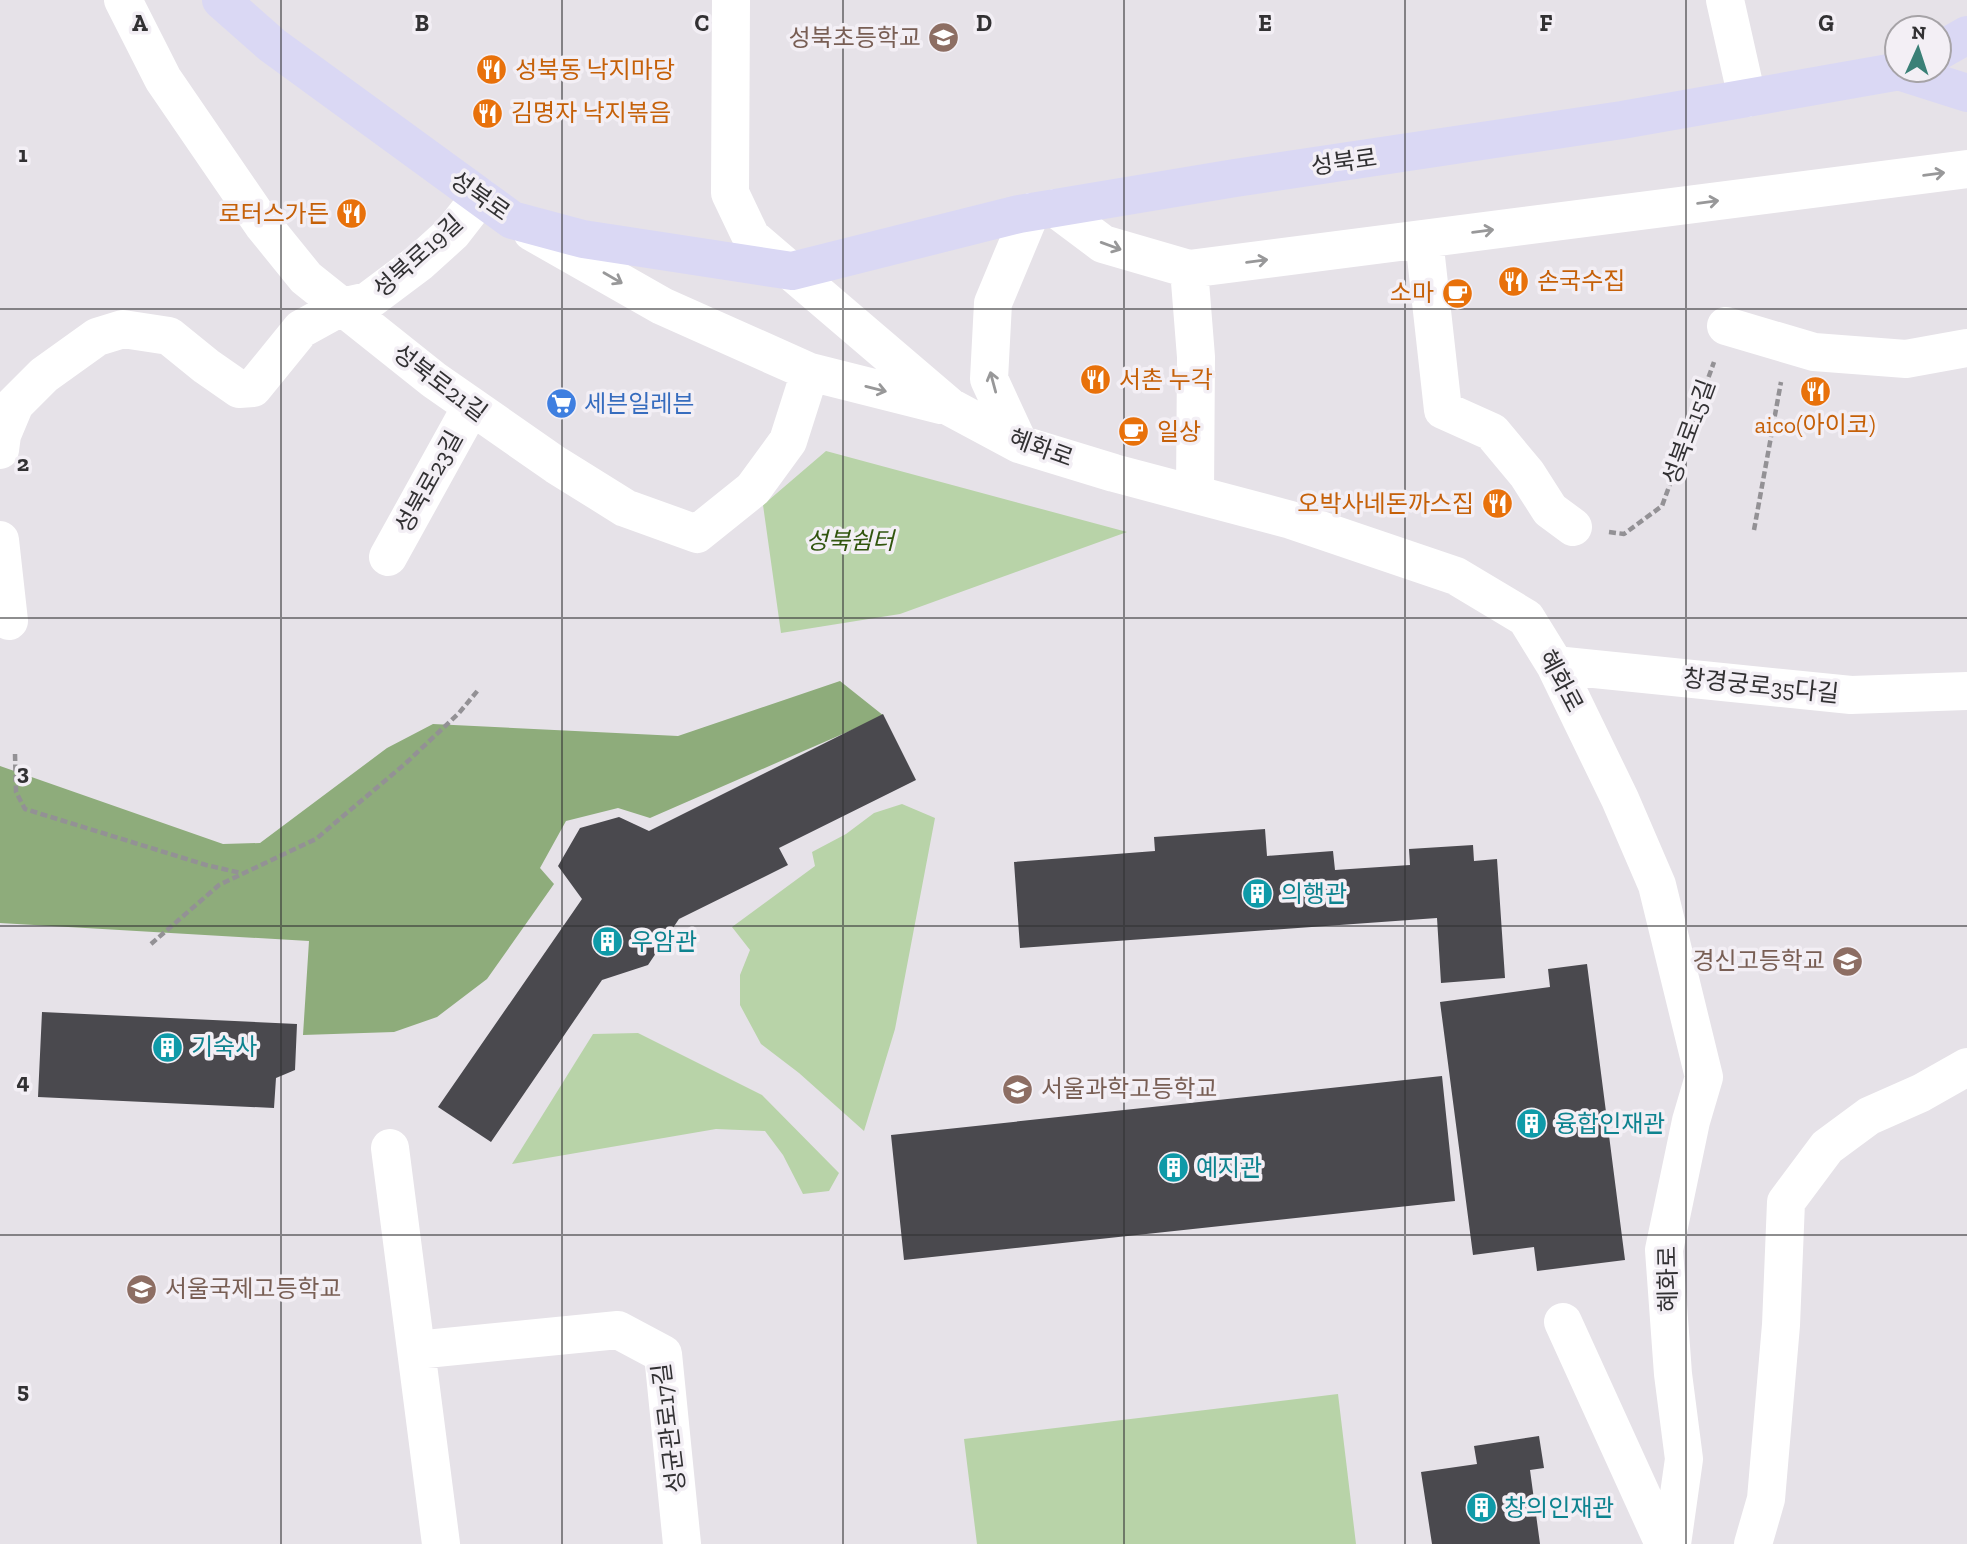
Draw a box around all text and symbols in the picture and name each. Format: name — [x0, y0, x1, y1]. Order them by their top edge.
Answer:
text: A — [132, 9, 148, 37]
text: B — [415, 9, 429, 37]
text: C — [695, 9, 709, 37]
text: D — [976, 9, 992, 37]
text: E — [1258, 9, 1272, 37]
text: F — [1539, 9, 1553, 37]
text: G — [1818, 9, 1834, 37]
north arrow — [1883, 14, 1953, 84]
school or university icon: 성북초등학교 — [927, 21, 961, 55]
text: N — [1911, 21, 1927, 44]
place label: 성북초등학교 — [789, 23, 921, 52]
restaurant icon: 성북동 낙지마당 — [475, 53, 509, 87]
place label: 성북동 낙지마당 — [515, 55, 675, 84]
restaurant icon: 김명자 낙지볶음 — [471, 96, 505, 130]
place label: 김명자 낙지볶음 — [511, 98, 671, 127]
text: 1 — [18, 140, 28, 168]
street label: 성북로 — [1309, 143, 1379, 180]
street label: 성북로 — [445, 165, 516, 226]
one-way arrow — [1922, 167, 1945, 180]
one-way arrow — [1696, 196, 1719, 209]
restaurant icon: 로터스가든 — [335, 197, 369, 231]
place label: 로터스가든 — [219, 199, 329, 228]
street label: 성북로19길 — [367, 208, 468, 303]
one-way arrow — [1471, 225, 1493, 238]
one-way arrow — [1100, 241, 1122, 253]
one-way arrow — [1245, 254, 1268, 267]
restaurant icon: 손국수집 — [1497, 264, 1531, 298]
place label: 손국수집 — [1537, 266, 1625, 295]
one-way arrow — [603, 271, 623, 285]
cafe icon: 소마 — [1440, 276, 1474, 310]
place label: 소마 — [1390, 278, 1434, 307]
street label: 성북로21길 — [388, 338, 493, 427]
restaurant icon: 서촌 누각 — [1079, 363, 1113, 397]
place label: 서촌 누각 — [1119, 365, 1213, 394]
one-way arrow — [985, 371, 998, 393]
restaurant icon: aico(아이코) — [1798, 374, 1832, 408]
street label: 성북로15길 — [1656, 375, 1721, 488]
one-way arrow — [864, 383, 887, 396]
supermarket icon: 세븐일레븐 — [544, 387, 578, 421]
place label: 세븐일레븐 — [584, 389, 694, 418]
place label: aico(아이코) — [1754, 410, 1876, 439]
cafe icon: 일상 — [1117, 415, 1151, 449]
place label: 일상 — [1157, 417, 1201, 446]
street label: 혜화로 — [1005, 423, 1077, 472]
street label: 성북로23길 — [389, 426, 468, 538]
text: 2 — [17, 449, 29, 477]
restaurant icon: 오박사네돈까스집 — [1480, 487, 1514, 521]
place label: 오박사네돈까스집 — [1297, 489, 1474, 518]
park label: 성북쉼터 — [806, 526, 897, 555]
street label: 혜화로 — [1533, 645, 1590, 717]
street label: 창경궁로35다길 — [1682, 663, 1840, 708]
text: 3 — [17, 758, 29, 786]
building icon: 의행관 — [1241, 877, 1275, 911]
place label: 의행관 — [1281, 879, 1347, 908]
building icon: 우암관 — [591, 925, 625, 959]
place label: 우암관 — [631, 927, 697, 956]
school or university icon: 경신고등학교 — [1831, 944, 1865, 978]
place label: 경신고등학교 — [1693, 946, 1825, 975]
building icon: 기숙사 — [151, 1030, 185, 1064]
place label: 기숙사 — [191, 1032, 257, 1061]
text: 4 — [16, 1067, 30, 1095]
school or university icon: 서울과학고등학교 — [1001, 1072, 1035, 1106]
place label: 서울과학고등학교 — [1041, 1074, 1218, 1103]
building icon: 융합인재관 — [1515, 1107, 1549, 1141]
place label: 융합인재관 — [1555, 1109, 1665, 1138]
building icon: 예지관 — [1156, 1151, 1190, 1185]
place label: 예지관 — [1196, 1153, 1262, 1182]
street label: 혜화로 — [1652, 1246, 1683, 1312]
school or university icon: 서울국제고등학교 — [125, 1272, 159, 1306]
place label: 서울국제고등학교 — [165, 1274, 342, 1303]
street label: 성균관로17길 — [646, 1362, 691, 1495]
text: 5 — [17, 1376, 29, 1404]
building icon: 창의인재관 — [1464, 1491, 1498, 1525]
place label: 창의인재관 — [1504, 1493, 1614, 1522]

